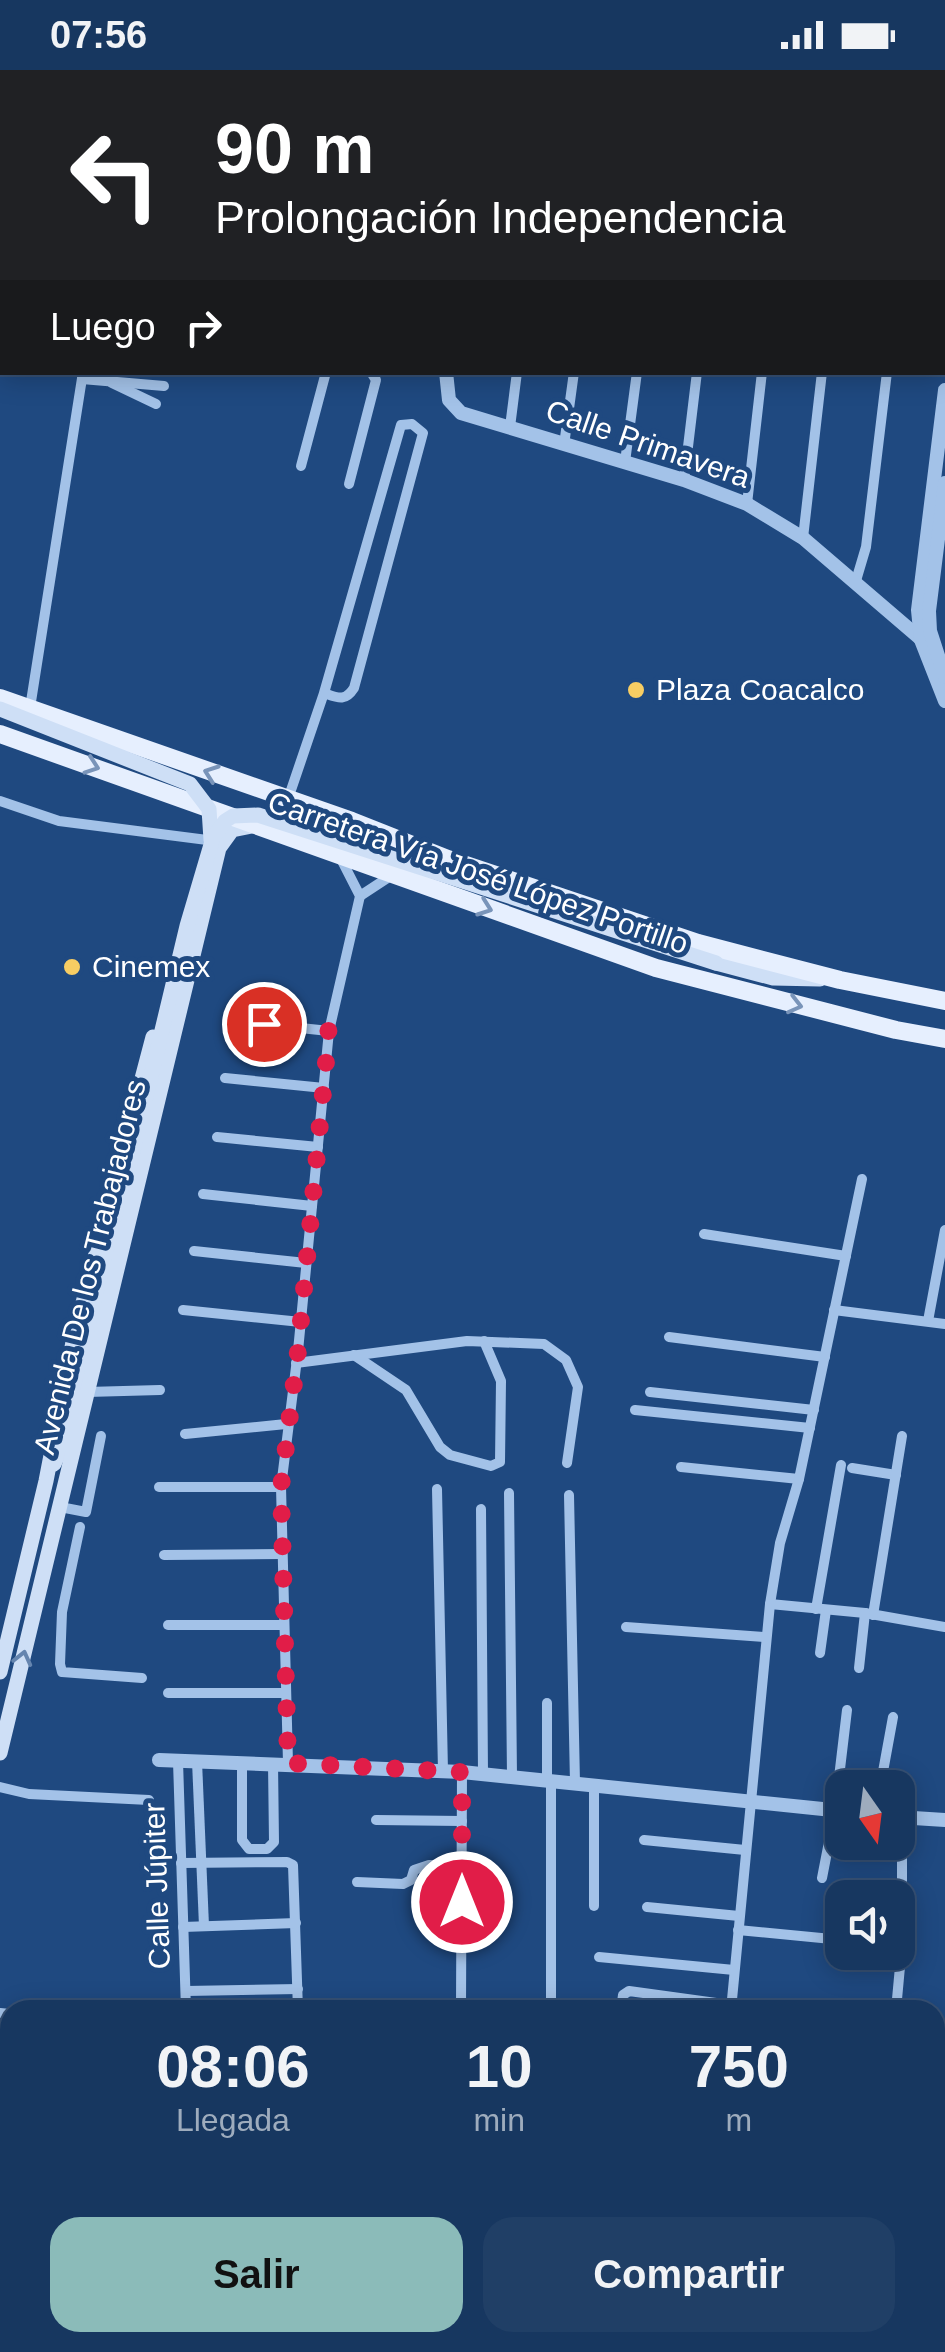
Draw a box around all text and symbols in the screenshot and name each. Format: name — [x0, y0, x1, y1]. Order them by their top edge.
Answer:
text: 07:56 — [50, 14, 147, 56]
icon: left — [50, 110, 180, 240]
text: 90 m — [215, 110, 375, 188]
text: Prolongación Independencia — [215, 192, 785, 243]
icon: right — [176, 300, 231, 355]
text: Luego — [50, 306, 156, 348]
street label: Calle Primavera — [542, 393, 755, 494]
place label: Plaza Coacalco — [656, 673, 864, 706]
marker: Plaza Coacalco — [625, 679, 647, 701]
one-way arrow — [82, 755, 99, 775]
one-way arrow — [204, 764, 221, 785]
street label: Carretera Vía José López Portillo — [264, 785, 692, 960]
one-way arrow — [475, 896, 492, 917]
place label: Cinemex — [92, 950, 210, 983]
marker: Cinemex — [61, 956, 83, 978]
pin — [222, 982, 307, 1067]
one-way arrow — [786, 993, 803, 1014]
icon: arrive — [237, 997, 292, 1052]
street label: Avenida De los Trabajadores — [27, 1076, 152, 1458]
one-way arrow — [11, 1650, 32, 1667]
north arrow — [825, 1770, 915, 1860]
map controls — [825, 1770, 915, 1970]
street label: Calle Júpiter — [137, 1802, 176, 1970]
position arrow — [410, 1850, 514, 1954]
button: sound — [825, 1880, 915, 1970]
text: 08:06 — [156, 2033, 310, 2100]
text: 10 — [466, 2033, 533, 2100]
text: 750 — [689, 2033, 789, 2100]
text: Llegada — [176, 2102, 290, 2138]
text: min — [473, 2102, 525, 2138]
text: m — [725, 2102, 752, 2138]
button: Salir — [50, 2217, 463, 2332]
button: Compartir — [483, 2217, 895, 2332]

